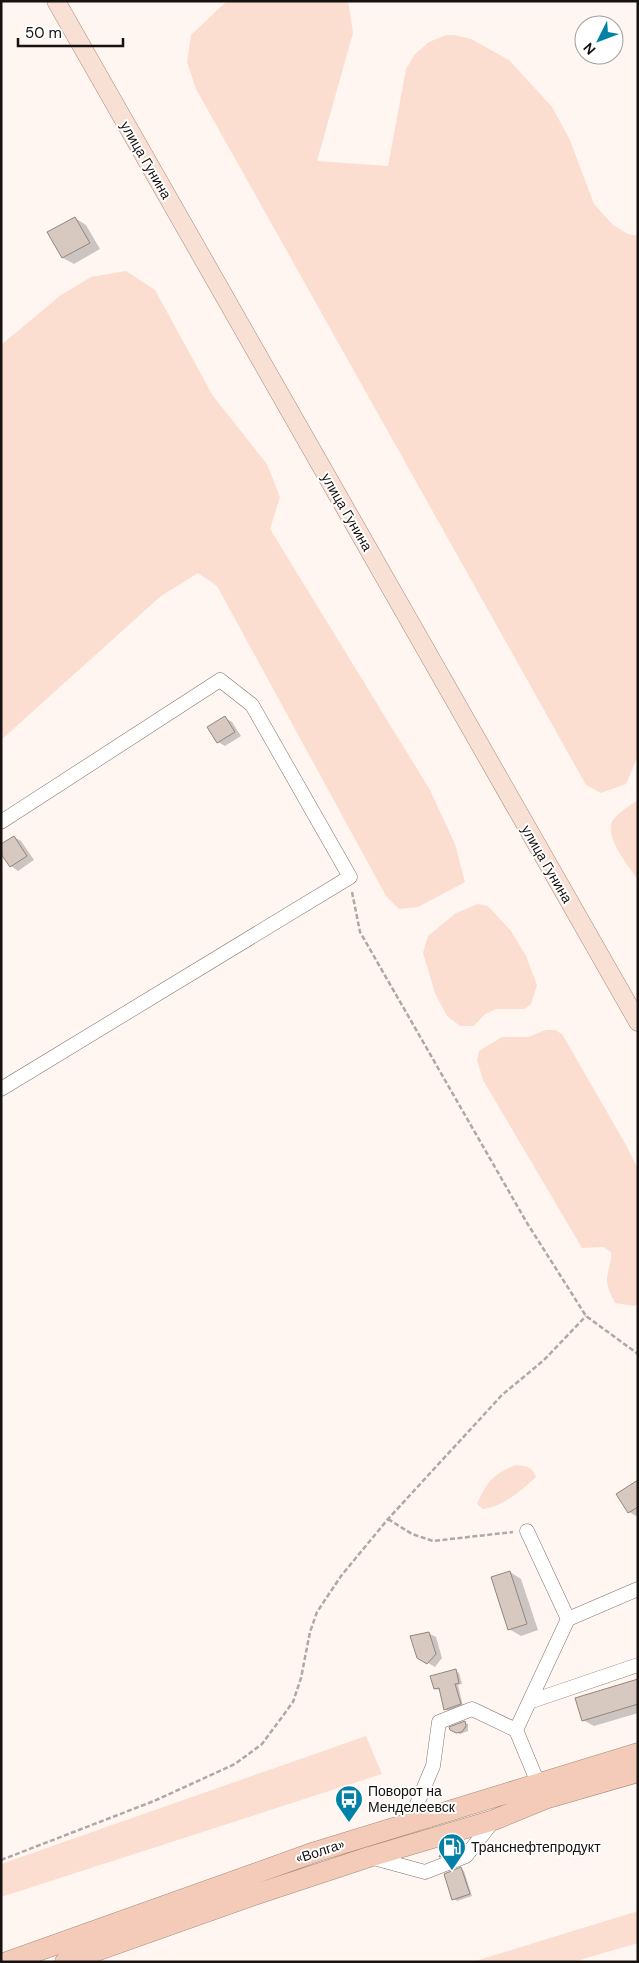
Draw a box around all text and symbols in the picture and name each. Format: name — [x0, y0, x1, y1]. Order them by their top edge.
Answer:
scale bar — [18, 15, 122, 47]
north arrow — [574, 15, 624, 65]
text: 50 m — [25, 23, 62, 43]
text: N — [579, 39, 599, 59]
street label: улица Гунина — [116, 118, 176, 202]
street label: улица Гунина — [317, 470, 377, 554]
street label: улица Гунина — [517, 822, 577, 906]
place label: Поворот на Менделеевск — [368, 1782, 456, 1816]
bus stop icon: Поворот на Менделеевск — [334, 1784, 364, 1823]
fuel station icon: Транснефтепродукт — [437, 1832, 467, 1871]
street label: «Волга» — [293, 1835, 347, 1867]
place label: Транснефтепродукт — [471, 1838, 601, 1856]

